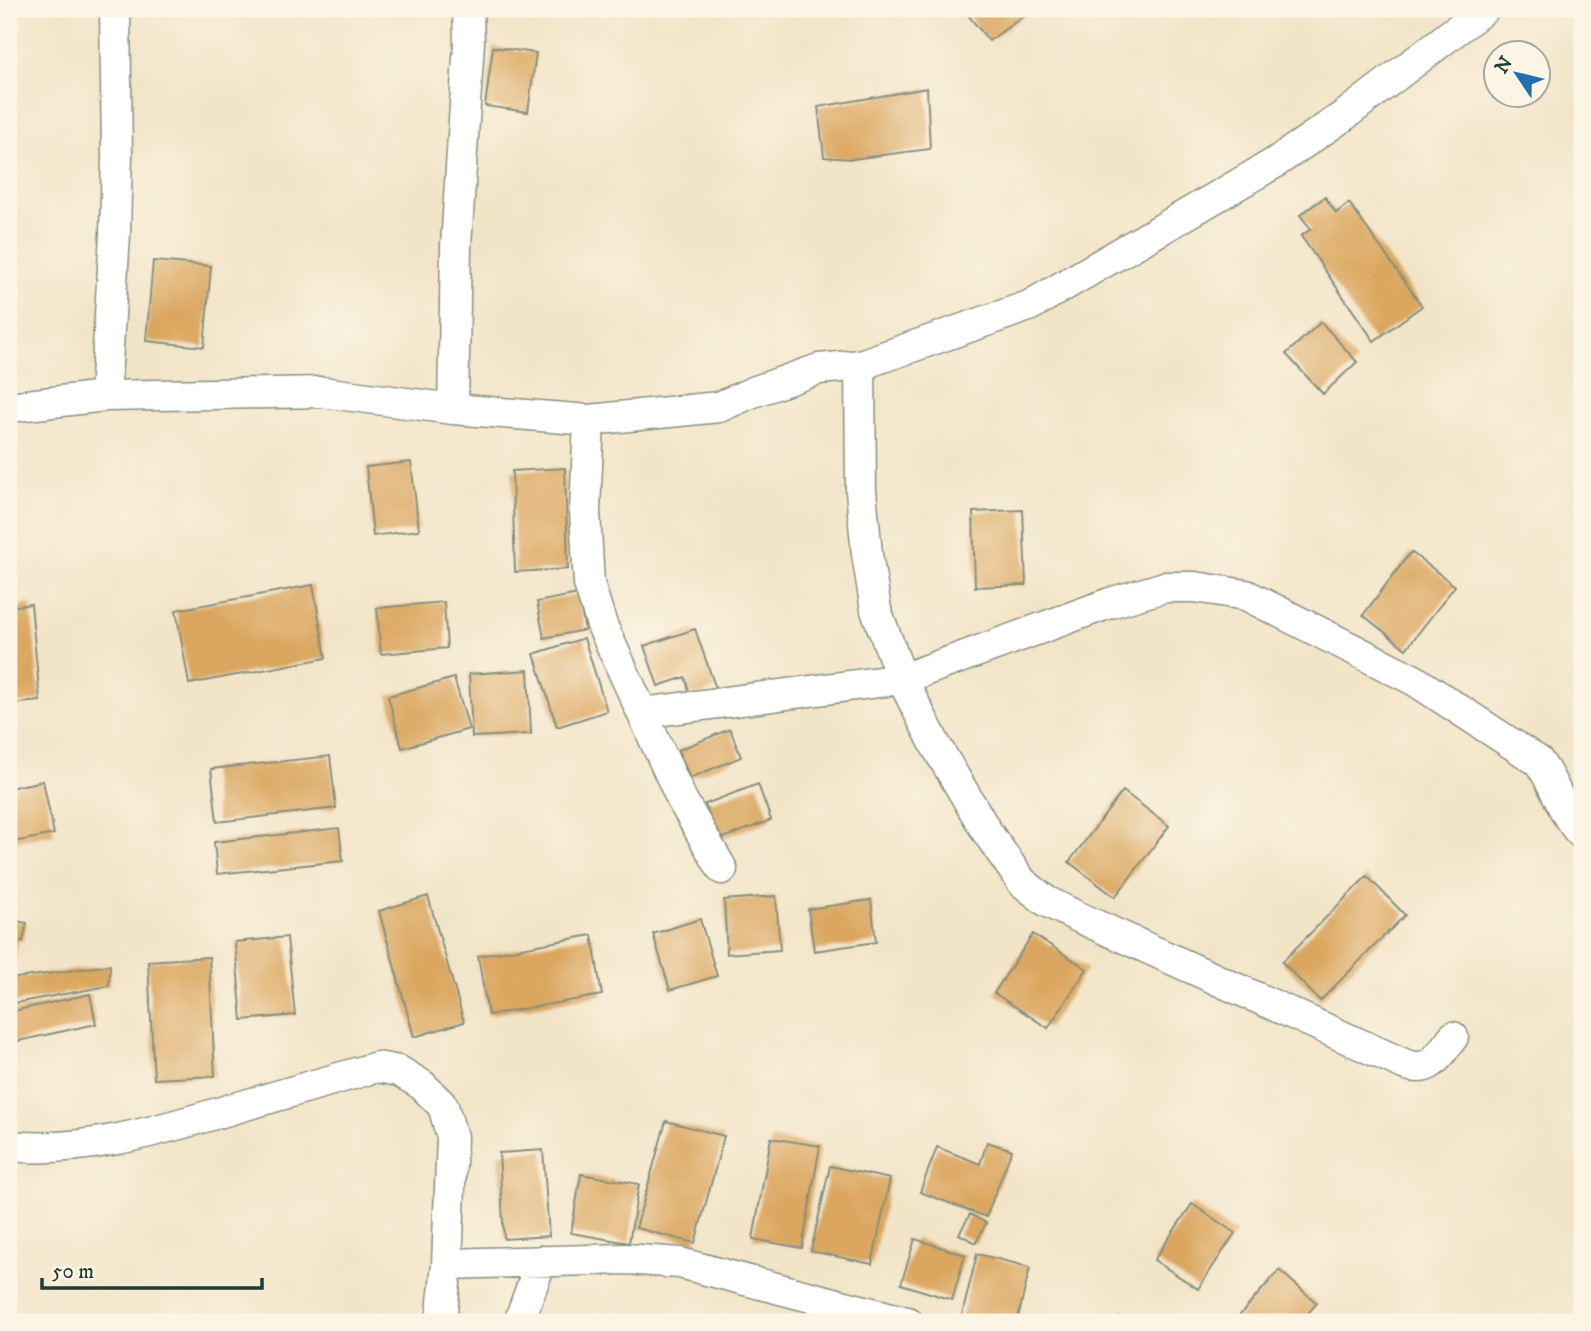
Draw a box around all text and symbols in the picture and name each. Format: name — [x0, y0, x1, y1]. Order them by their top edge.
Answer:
north arrow — [1482, 38, 1552, 108]
text: N — [1490, 52, 1518, 78]
scale bar — [42, 1247, 262, 1291]
text: 50 m — [52, 1259, 94, 1285]

